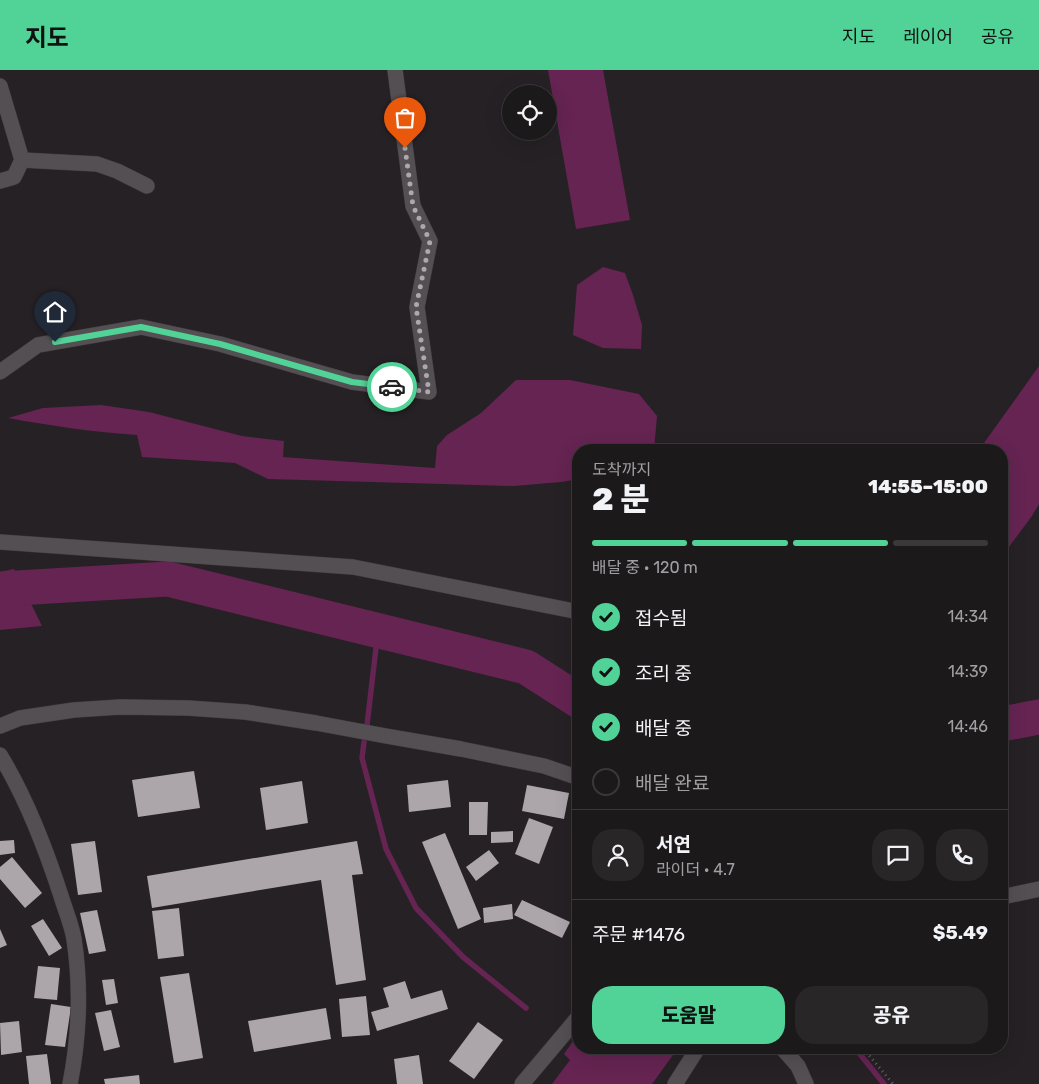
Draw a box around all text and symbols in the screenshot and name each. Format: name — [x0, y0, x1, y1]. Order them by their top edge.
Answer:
text: 지도 — [25, 24, 69, 52]
text: 지도 — [842, 26, 875, 48]
text: 레이어 — [903, 26, 953, 48]
text: 공유 — [981, 26, 1014, 48]
map controls — [502, 85, 557, 140]
button: locate — [502, 85, 557, 140]
pin — [384, 97, 426, 148]
icon: bag — [391, 104, 419, 132]
pin — [34, 291, 76, 342]
icon: home — [41, 298, 69, 326]
courier — [367, 362, 417, 412]
icon: car — [378, 373, 406, 401]
text: 도착까지 — [592, 460, 651, 479]
text: 14:55–15:00 — [868, 475, 988, 498]
text: 2 분 — [592, 480, 650, 518]
text: 배달 중 · 120 m — [592, 558, 698, 577]
icon: check — [592, 603, 620, 631]
text: 접수됨 — [635, 607, 687, 630]
text: 14:34 — [948, 607, 988, 626]
icon: check — [592, 658, 620, 686]
text: 조리 중 — [635, 662, 692, 685]
text: 14:39 — [948, 662, 988, 681]
icon: check — [592, 713, 620, 741]
text: 배달 중 — [635, 717, 692, 740]
text: 14:46 — [948, 717, 988, 736]
text: 배달 완료 — [635, 772, 710, 795]
button: person — [592, 829, 644, 881]
button: chat — [872, 829, 924, 881]
button: phone — [936, 829, 988, 881]
text: 서연 — [656, 833, 691, 856]
text: 라이더 · 4.7 — [656, 860, 735, 879]
text: $5.49 — [933, 921, 988, 944]
text: 주문 #1476 — [592, 923, 685, 946]
button: 도움말 — [592, 986, 785, 1044]
button: 공유 — [795, 986, 988, 1044]

